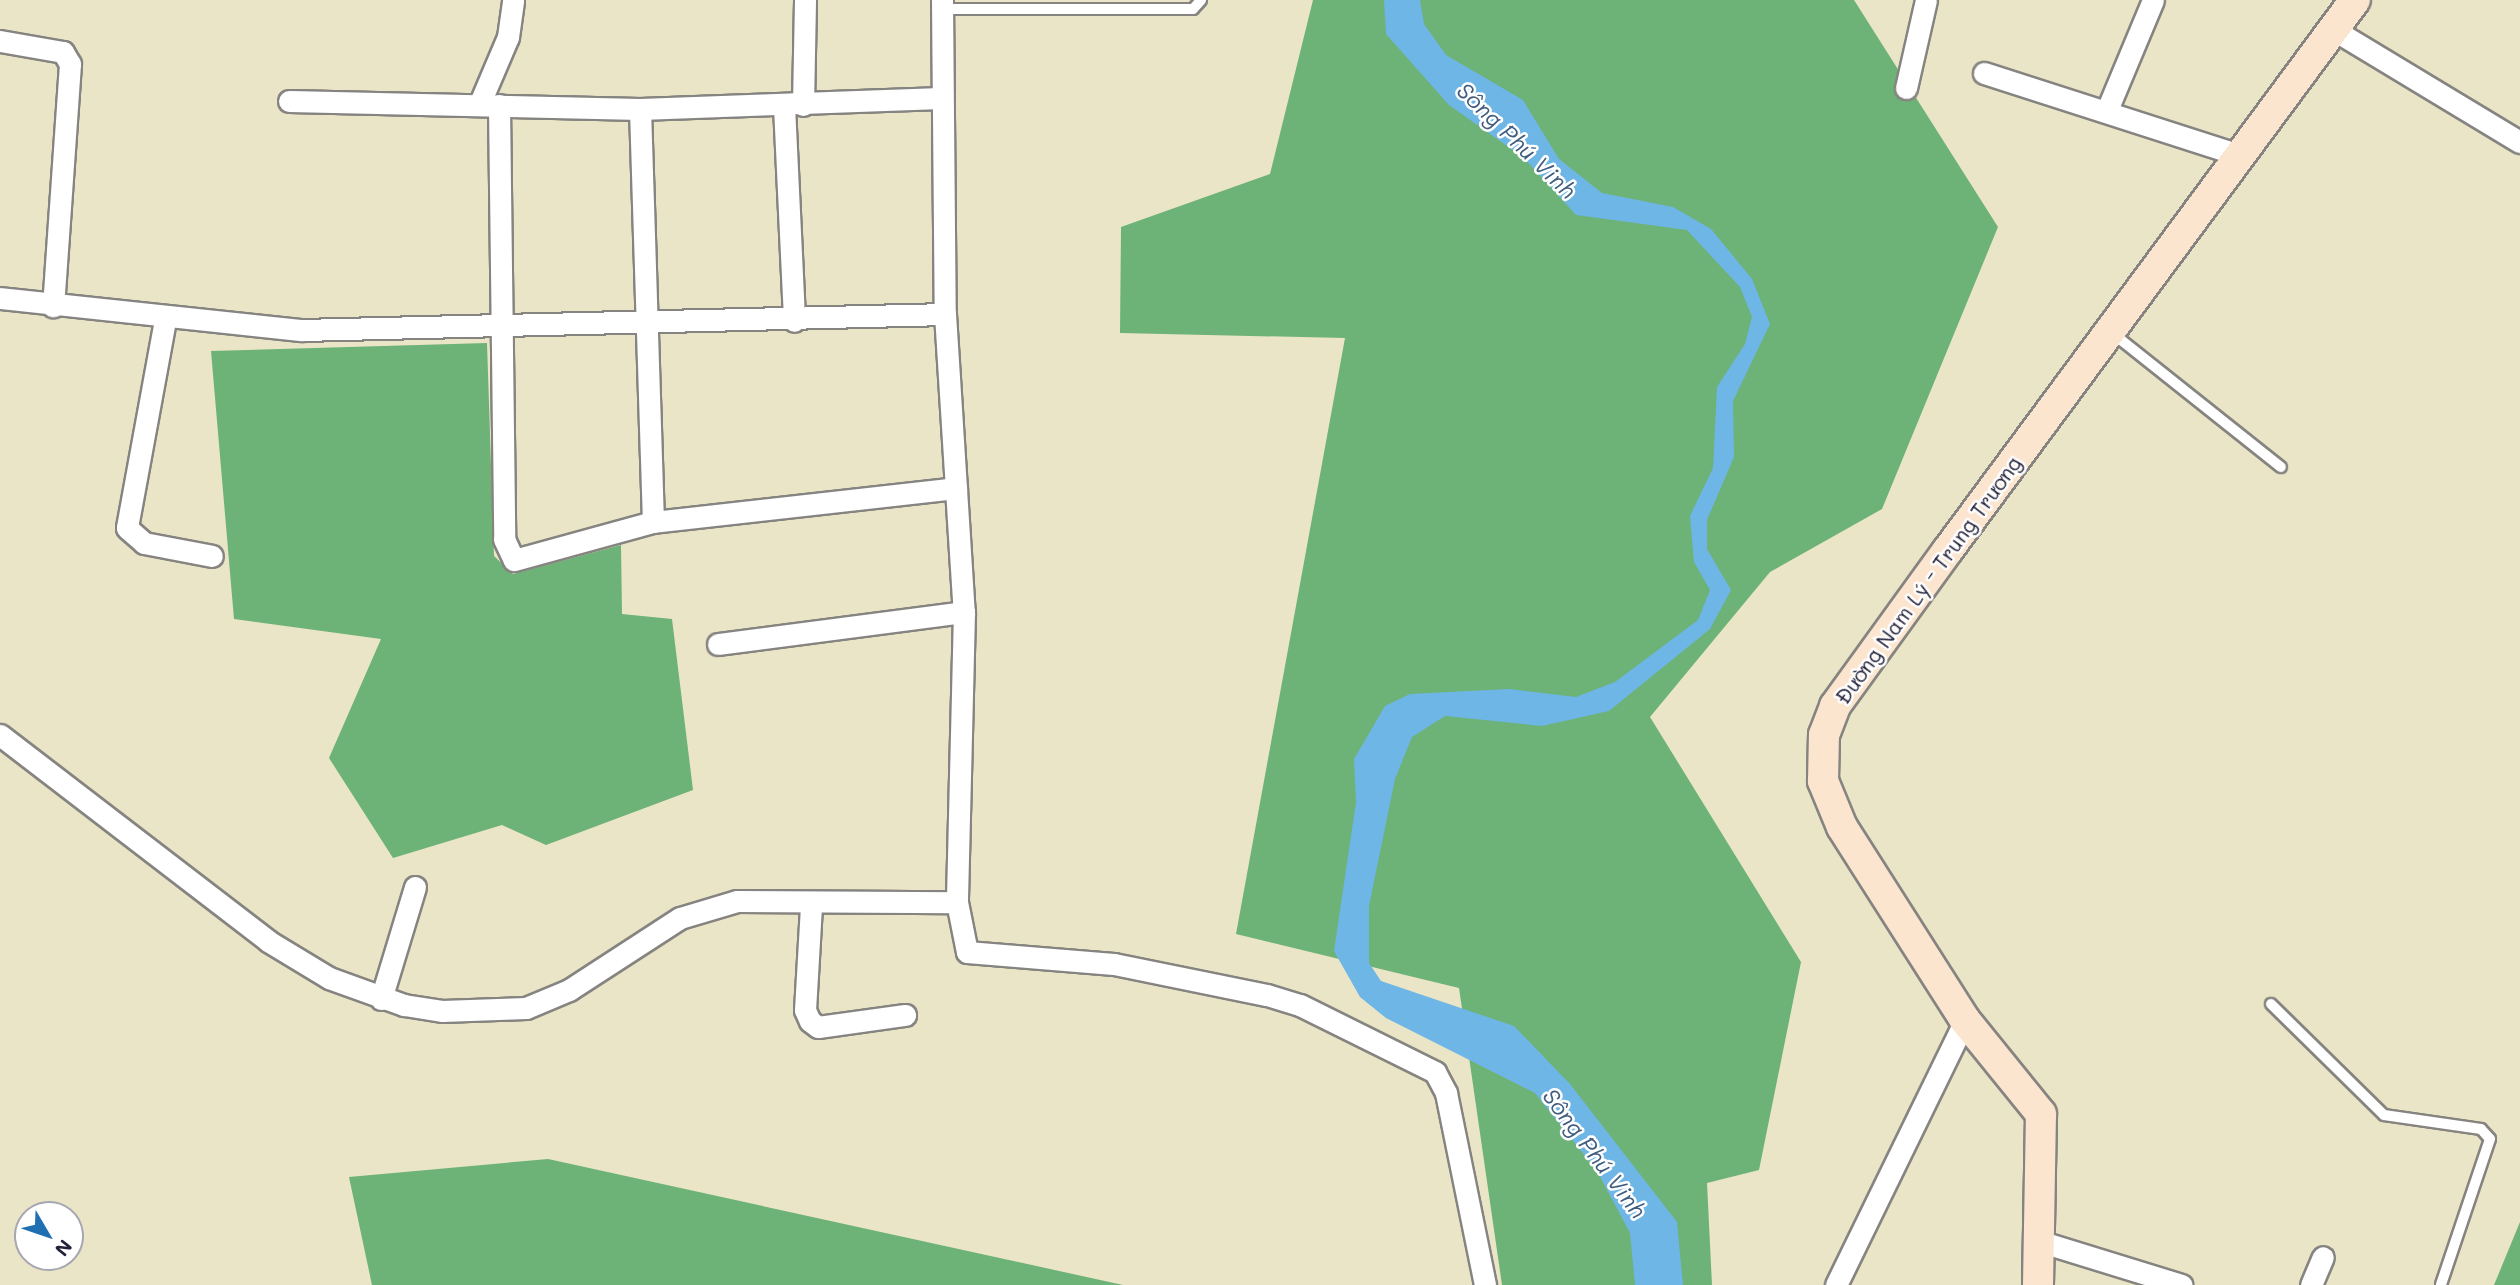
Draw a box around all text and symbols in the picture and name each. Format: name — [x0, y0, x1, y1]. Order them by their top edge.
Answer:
water label: Sông Phú Vinh — [1452, 76, 1582, 204]
street label: Đường Nam Lý - Trung Trương — [1830, 451, 2026, 709]
water label: Sông Phú Vinh — [1537, 1083, 1653, 1223]
north arrow — [14, 1201, 84, 1271]
text: N — [50, 1235, 78, 1262]

